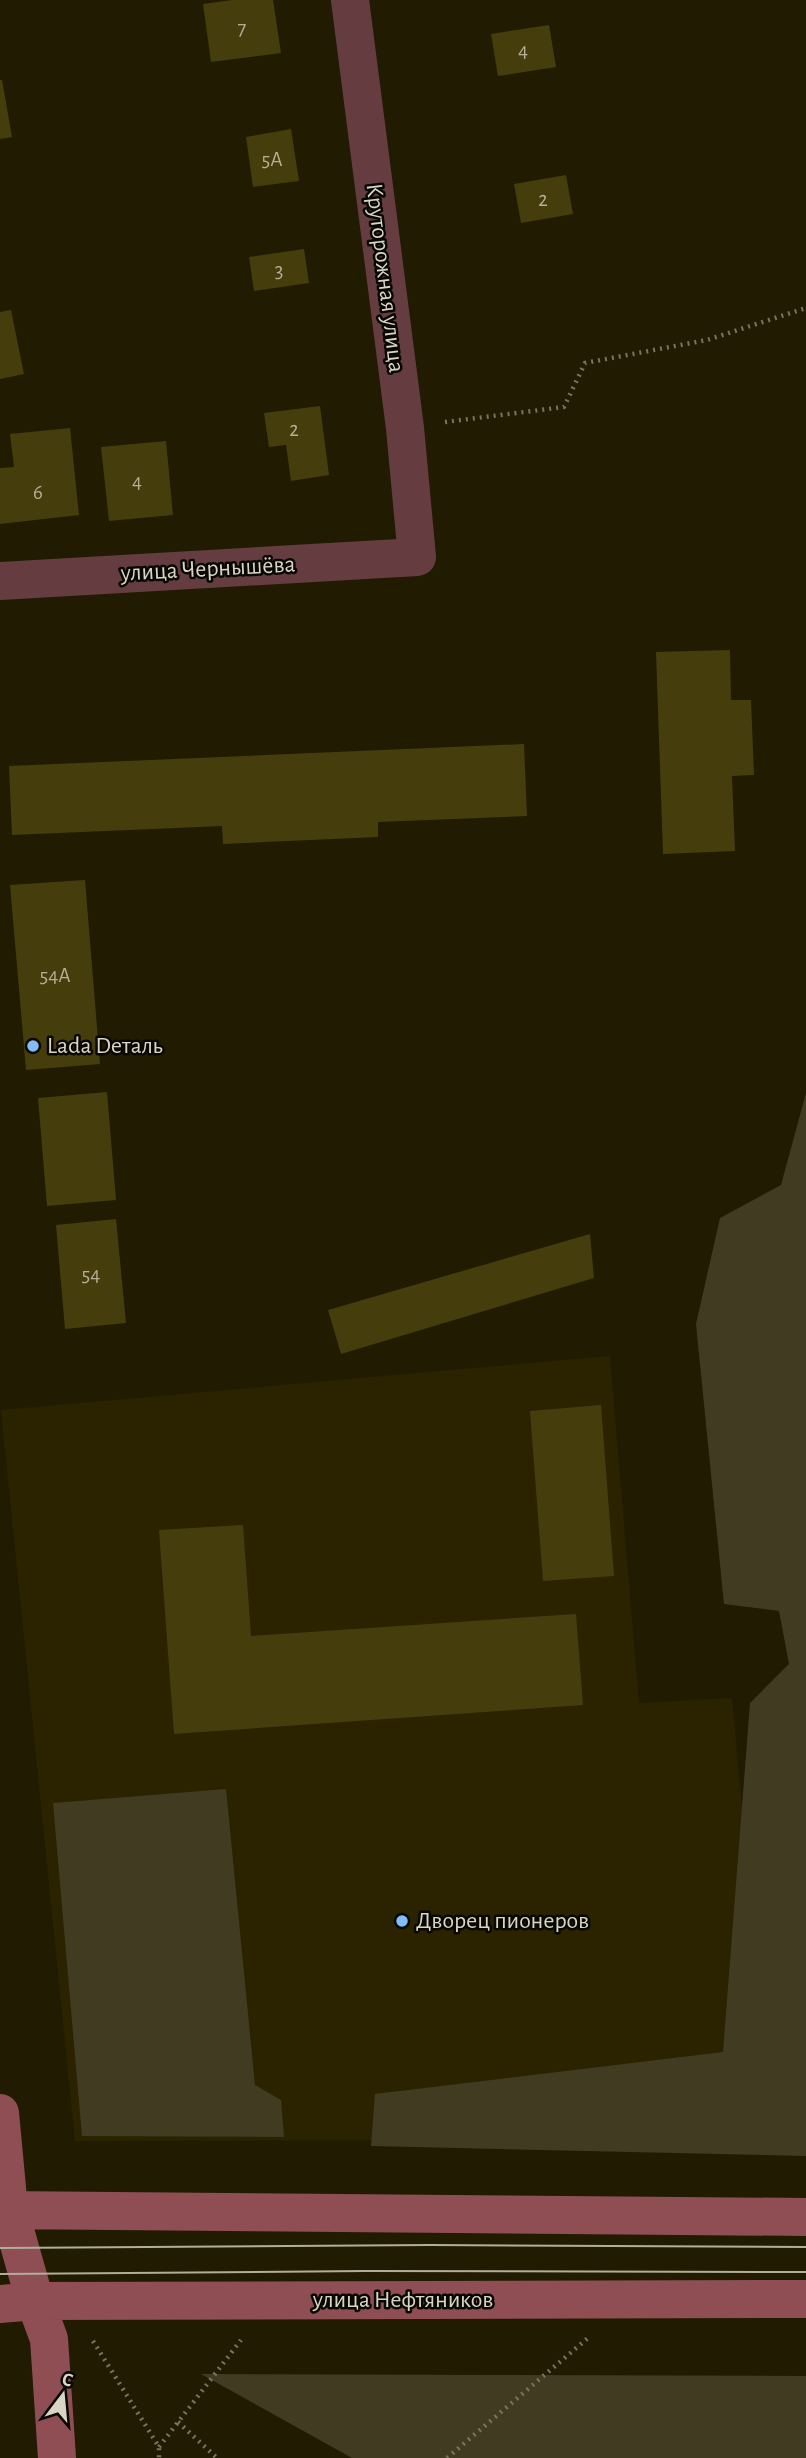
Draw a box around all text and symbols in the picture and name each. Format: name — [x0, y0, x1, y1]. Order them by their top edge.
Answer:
house number: 7 — [238, 18, 247, 39]
house number: 4 — [518, 40, 528, 61]
house number: 5А — [261, 149, 283, 170]
street label: Круторожная улица — [361, 182, 409, 374]
house number: 2 — [538, 189, 548, 210]
house number: 3 — [275, 260, 283, 281]
house number: 2 — [289, 419, 299, 440]
house number: 4 — [132, 471, 142, 492]
house number: 6 — [33, 482, 43, 503]
street label: улица Чернышёва — [119, 552, 296, 586]
house number: 54А — [39, 965, 71, 986]
place label: Lada Dеталь — [47, 1034, 163, 1058]
marker: Lada Dеталь — [25, 1038, 41, 1054]
house number: 54 — [82, 1264, 100, 1285]
place label: Дворец пионеров — [416, 1909, 589, 1933]
marker: Дворец пионеров — [394, 1913, 410, 1929]
street label: улица Нефтяников — [312, 2288, 493, 2312]
north arrow — [28, 2360, 98, 2430]
text: С — [60, 2370, 75, 2391]

